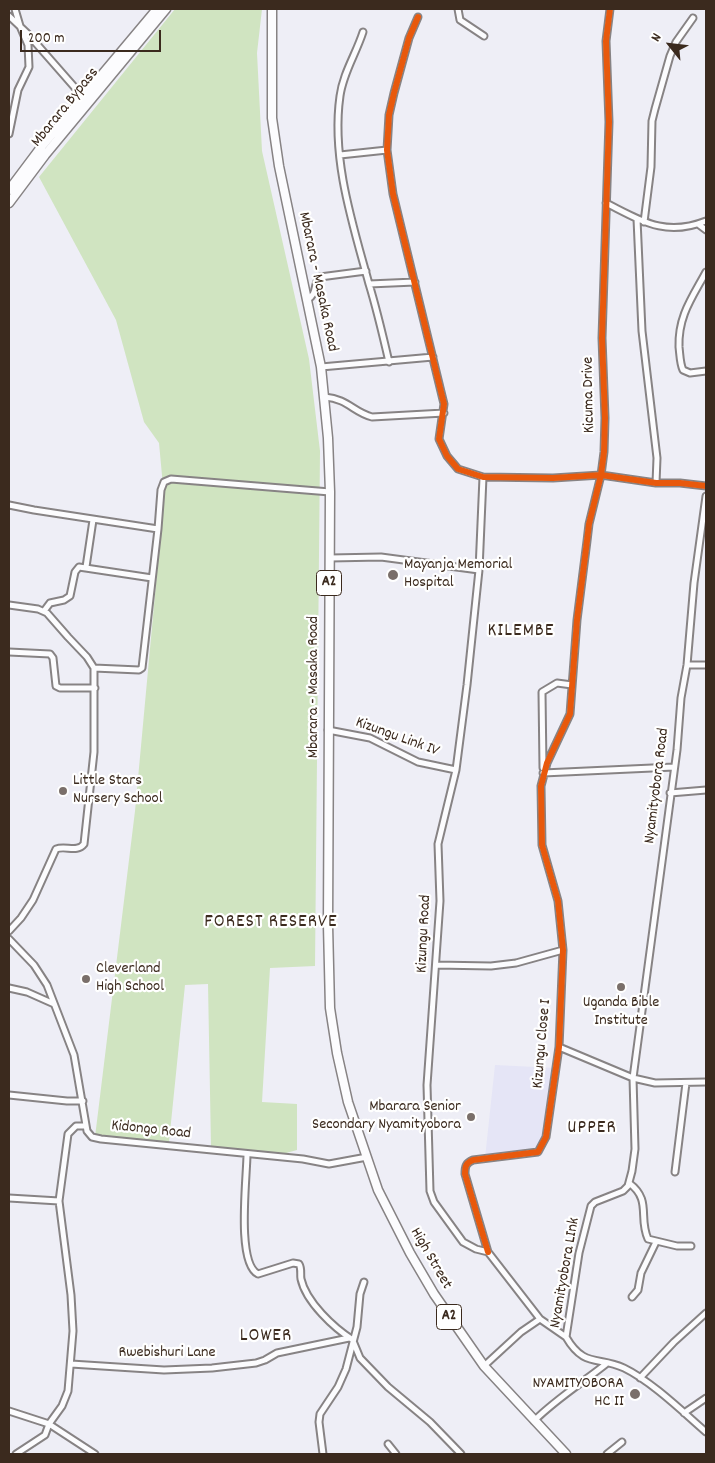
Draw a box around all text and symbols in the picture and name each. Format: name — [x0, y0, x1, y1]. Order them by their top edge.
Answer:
scale bar — [22, 20, 164, 52]
north arrow — [645, 20, 695, 70]
text: 200 m — [28, 28, 65, 50]
text: N — [646, 30, 667, 46]
street label: Mbarara Bypass — [28, 64, 104, 152]
street label: Mbarara - Masaka Road — [293, 210, 341, 354]
street label: Kicuma Drive — [580, 357, 600, 433]
place label: Mayanja Memorial Hospital — [404, 556, 512, 594]
marker: Mayanja Memorial Hospital — [386, 568, 400, 582]
road number: A2 — [316, 570, 342, 596]
street label: Mbarara - Masaka Road — [305, 616, 325, 758]
district label: KILEMBE — [487, 621, 555, 643]
street label: Kizungu Link IV — [352, 714, 442, 762]
street label: Nyamityobora Road — [641, 727, 675, 845]
place label: Little Stars Nursery School — [73, 772, 162, 810]
marker: Little Stars Nursery School — [57, 785, 69, 797]
street label: Kizungu Road — [413, 894, 437, 974]
district label: FOREST RESERVE — [203, 912, 339, 934]
place label: Cleverland High School — [96, 960, 164, 998]
marker: Cleverland High School — [80, 973, 92, 985]
marker: Uganda Bible Institute — [615, 981, 627, 993]
place label: Uganda Bible Institute — [583, 994, 659, 1032]
street label: Kizungu Close I — [530, 999, 556, 1089]
place label: Mbarara Senior Secondary Nyamityobora — [312, 1098, 461, 1136]
marker: Mbarara Senior Secondary Nyamityobora — [465, 1111, 477, 1123]
street label: Kidongo Road — [110, 1117, 192, 1145]
district label: UPPER — [567, 1118, 617, 1140]
street label: Nyamityobora LInk — [547, 1216, 585, 1330]
street label: High Street — [405, 1225, 455, 1293]
road number: A2 — [436, 1304, 462, 1330]
district label: LOWER — [239, 1326, 293, 1348]
street label: Rwebishuri Lane — [119, 1344, 215, 1364]
place label: NYAMITYOBORA HC II — [532, 1375, 624, 1413]
marker: NYAMITYOBORA HC II — [628, 1387, 642, 1401]

